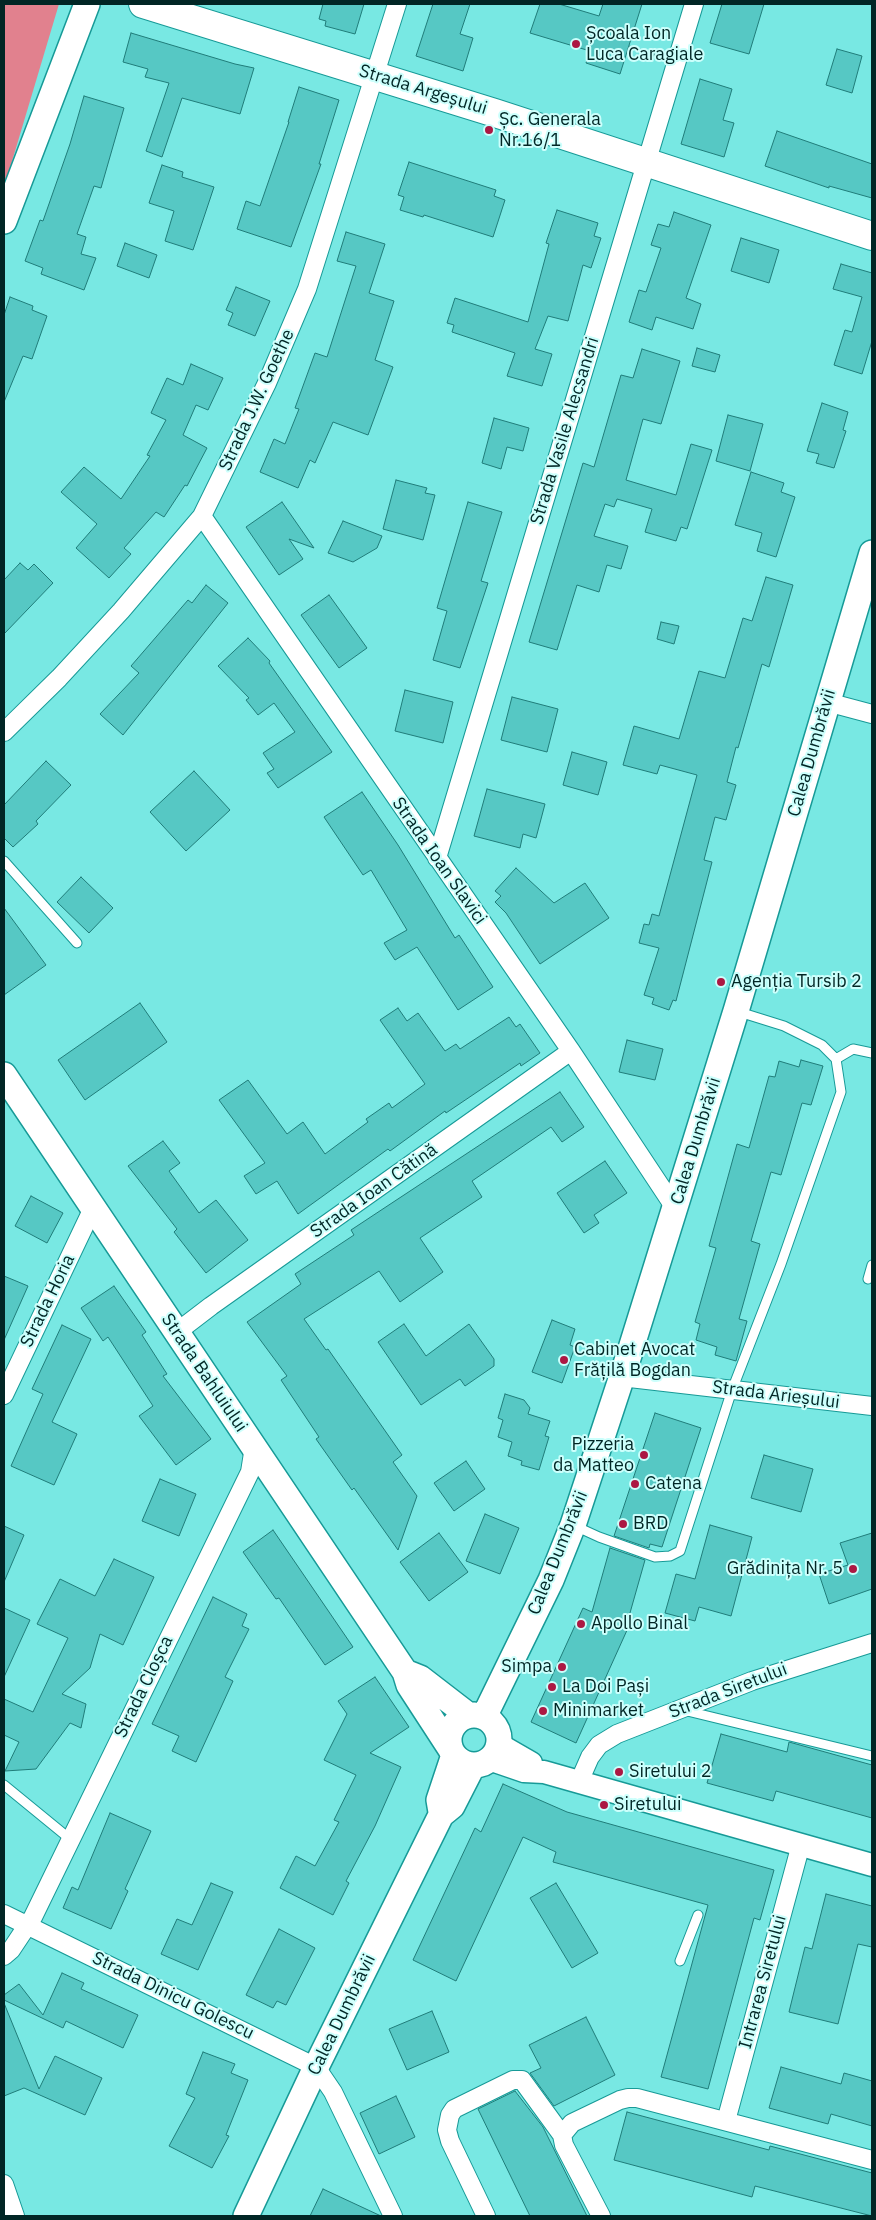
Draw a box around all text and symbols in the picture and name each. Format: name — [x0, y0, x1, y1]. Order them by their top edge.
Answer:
place label: Școala Ion Luca Caragiale — [586, 23, 703, 66]
marker: Școala Ion Luca Caragiale — [570, 38, 582, 50]
street label: Strada Argeșului — [356, 60, 490, 120]
place label: Șc. Generala Nr.16/1 — [499, 109, 601, 152]
marker: Șc. Generala Nr.16/1 — [483, 124, 495, 136]
street label: Strada J.W. Goethe — [215, 326, 299, 474]
street label: Strada Vasile Alecsandri — [526, 335, 604, 527]
street label: Calea Dumbrăvii — [783, 687, 841, 819]
street label: Strada Ioan Slavici — [387, 793, 491, 929]
place label: Agenția Tursib 2 — [731, 971, 862, 993]
marker: Agenția Tursib 2 — [715, 976, 727, 988]
street label: Calea Dumbrăvii — [666, 1075, 726, 1207]
street label: Strada Ioan Cătină — [306, 1139, 442, 1243]
street label: Strada Horia — [16, 1251, 80, 1351]
street label: Strada Bahluiului — [156, 1310, 252, 1436]
place label: Cabinet Avocat Frățilă Bogdan — [574, 1339, 695, 1382]
marker: Cabinet Avocat Frățilă Bogdan — [558, 1354, 570, 1366]
street label: Strada Arieșului — [711, 1376, 841, 1414]
place label: Pizzeria da Matteo — [553, 1434, 634, 1476]
marker: Pizzeria da Matteo — [638, 1449, 650, 1461]
place label: Catena — [645, 1473, 702, 1495]
marker: Catena — [629, 1478, 641, 1490]
street label: Calea Dumbrăvii — [523, 1488, 593, 1618]
place label: BRD — [633, 1513, 668, 1535]
marker: BRD — [617, 1518, 629, 1530]
place label: Grădinița Nr. 5 — [727, 1558, 843, 1580]
marker: Grădinița Nr. 5 — [847, 1563, 859, 1575]
place label: Apollo Binal — [591, 1613, 688, 1635]
marker: Apollo Binal — [575, 1618, 587, 1630]
street label: Strada Cloșca — [110, 1632, 178, 1742]
place label: Simpa — [501, 1656, 552, 1678]
street label: Strada Siretului — [666, 1659, 790, 1723]
marker: Simpa — [556, 1661, 568, 1673]
place label: La Doi Pași — [562, 1676, 649, 1698]
marker: La Doi Pași — [546, 1681, 558, 1693]
place label: Minimarket — [553, 1700, 644, 1722]
marker: Minimarket — [537, 1705, 549, 1717]
place label: Siretului 2 — [629, 1761, 712, 1783]
marker: Siretului 2 — [613, 1766, 625, 1778]
place label: Siretului — [614, 1794, 682, 1816]
marker: Siretului — [598, 1799, 610, 1811]
street label: Intrarea Siretului — [735, 1913, 791, 2051]
street label: Strada Dinicu Golescu — [89, 1947, 257, 2045]
street label: Calea Dumbrăvii — [303, 1951, 381, 2079]

